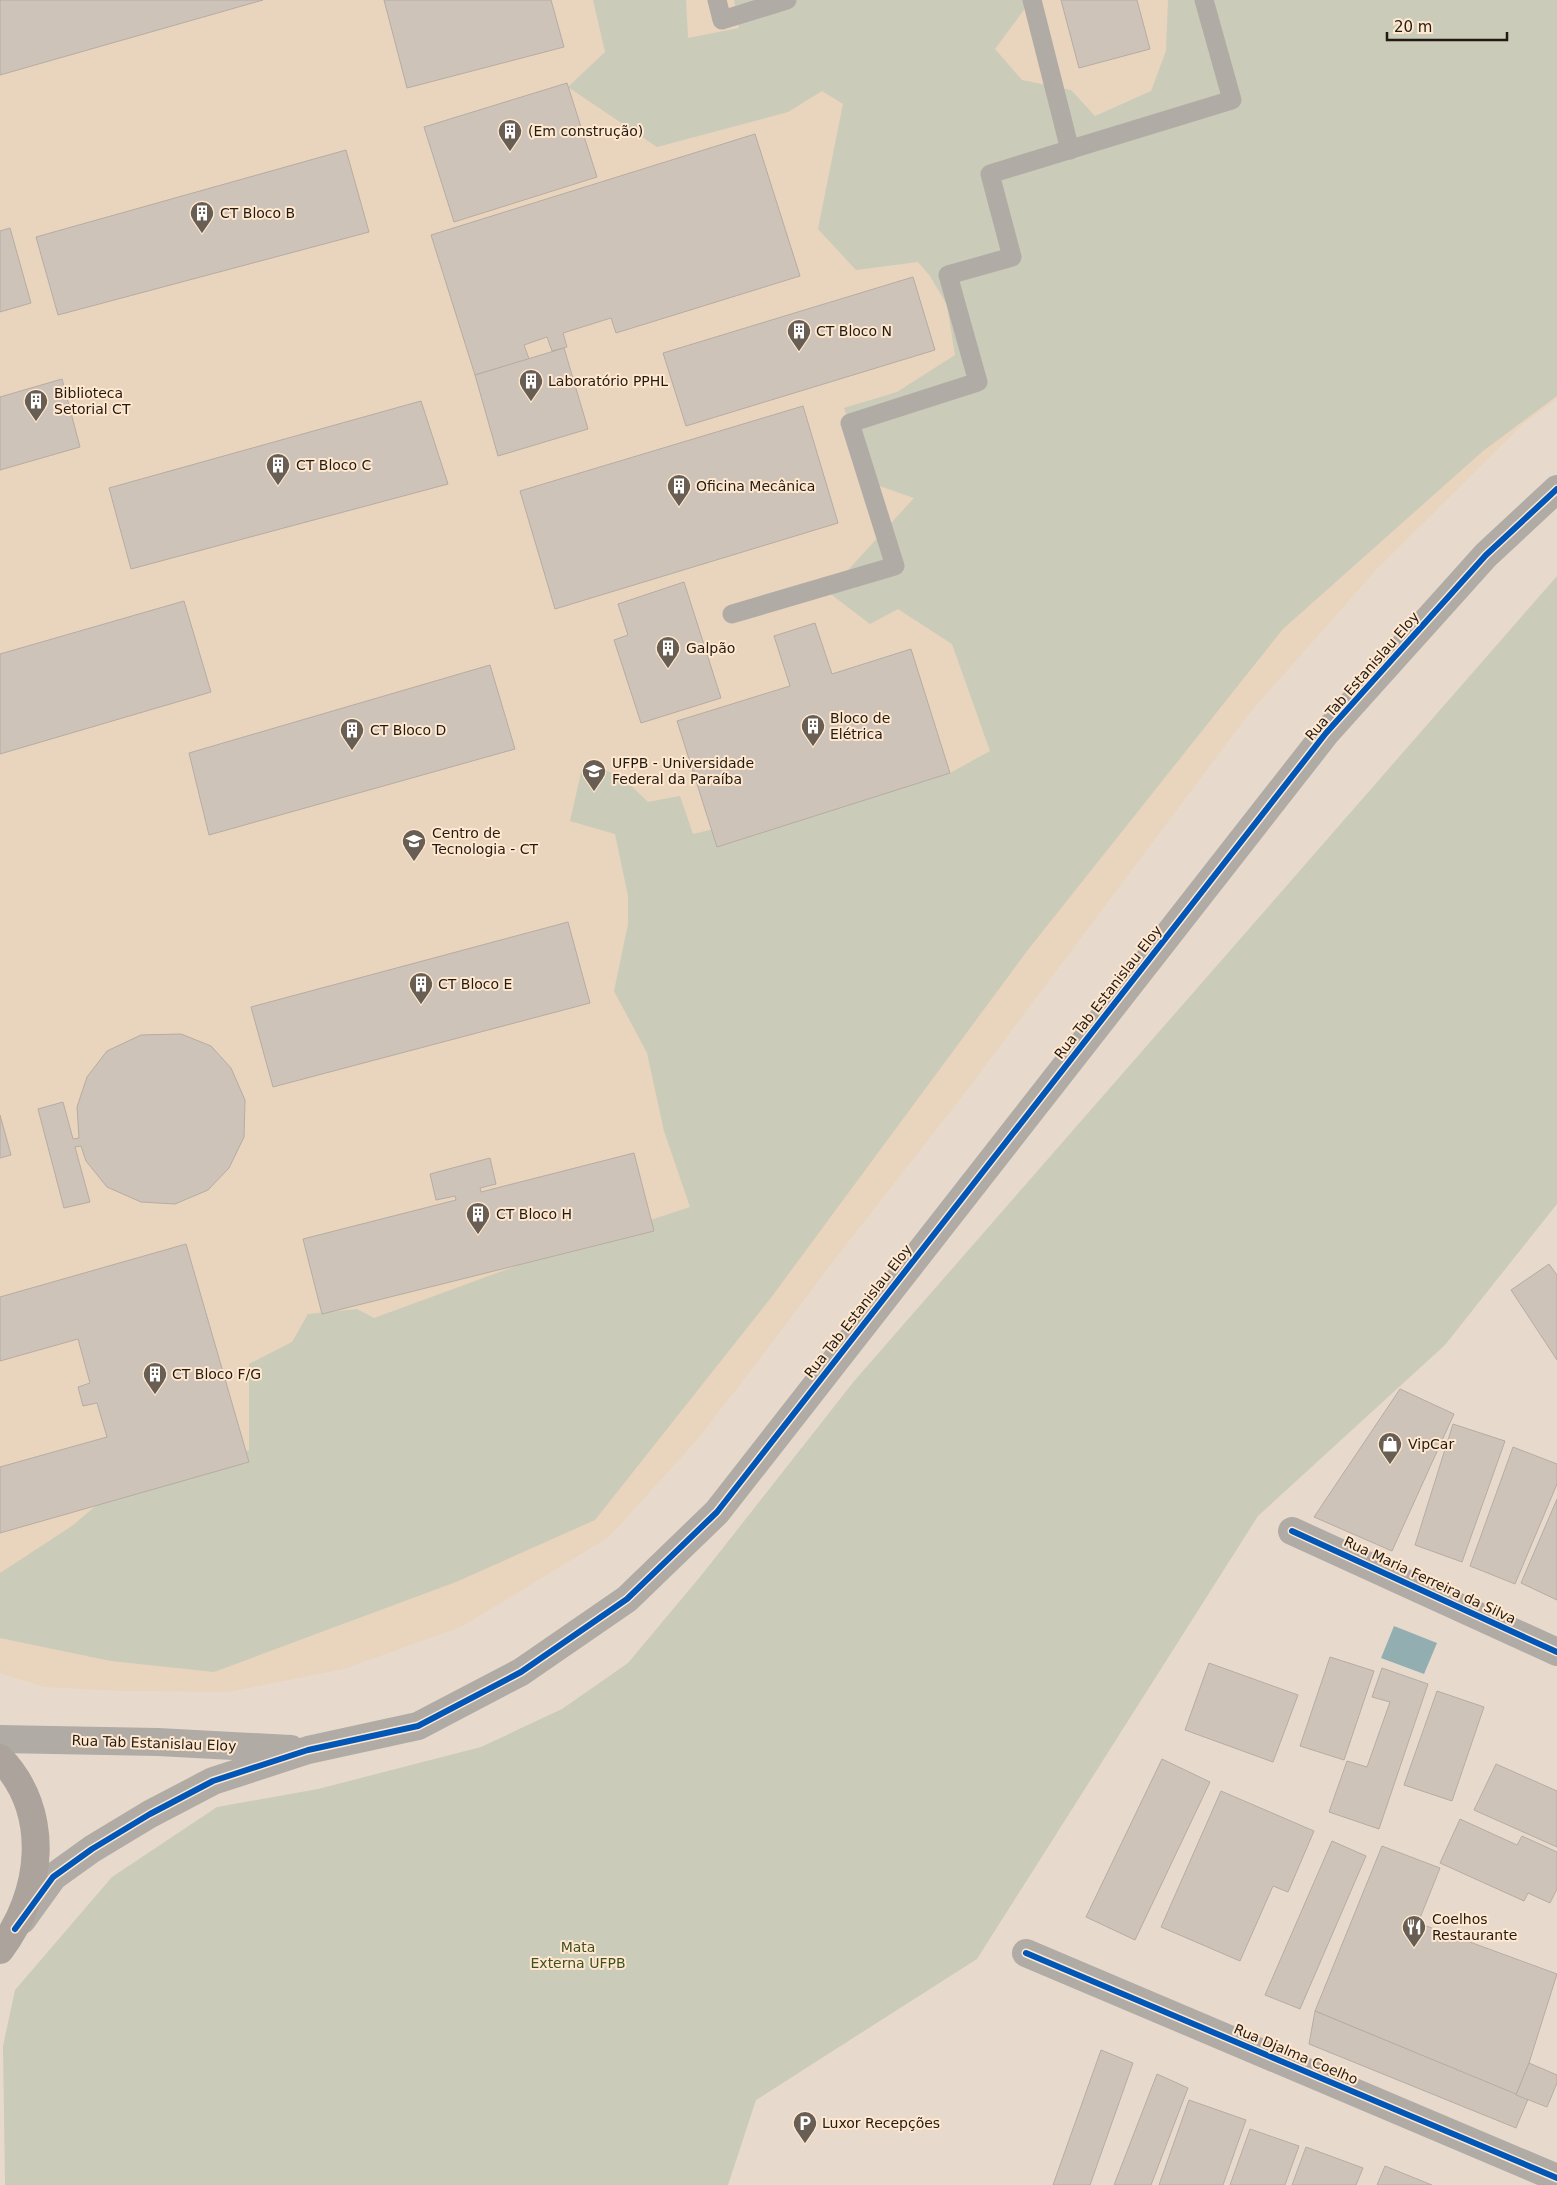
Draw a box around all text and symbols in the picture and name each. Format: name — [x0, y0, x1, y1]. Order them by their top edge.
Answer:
scale bar — [1387, 10, 1507, 42]
text: 20 m — [1394, 18, 1432, 36]
building icon: (Em construção) — [497, 118, 523, 152]
place label: (Em construção) — [528, 123, 643, 139]
building icon: CT Bloco B — [189, 200, 215, 234]
place label: CT Bloco B — [220, 205, 295, 221]
building icon: CT Bloco N — [786, 318, 812, 352]
place label: CT Bloco N — [816, 323, 892, 339]
building icon: Laboratório PPHL — [518, 368, 544, 402]
place label: Laboratório PPHL — [548, 373, 668, 389]
place label: Biblioteca Setorial CT — [54, 385, 131, 417]
building icon: Biblioteca Setorial CT — [23, 388, 49, 422]
building icon: CT Bloco C — [265, 452, 291, 486]
place label: CT Bloco C — [296, 457, 372, 473]
building icon: Oficina Mecânica — [666, 473, 692, 507]
place label: Oficina Mecânica — [696, 478, 815, 494]
street label: Rua Tab Estanislau Eloy — [1302, 609, 1422, 743]
building icon: Galpão — [655, 635, 681, 669]
place label: Galpão — [686, 640, 735, 656]
place label: Bloco de Elétrica — [830, 710, 890, 742]
building icon: Bloco de Elétrica — [800, 713, 826, 747]
building icon: CT Bloco D — [339, 717, 365, 751]
place label: CT Bloco D — [370, 722, 446, 738]
place label: UFPB - Universidade Federal da Paraíba — [612, 755, 754, 787]
school or university icon: UFPB - Universidade Federal da Paraíba — [581, 758, 607, 792]
place label: Centro de Tecnologia - CT — [431, 825, 538, 857]
school or university icon: Centro de Tecnologia - CT — [401, 828, 427, 862]
street label: Rua Tab Estanislau Eloy — [1051, 922, 1165, 1062]
building icon: CT Bloco E — [408, 971, 434, 1005]
place label: CT Bloco E — [438, 976, 512, 992]
building icon: CT Bloco H — [465, 1201, 491, 1235]
place label: CT Bloco H — [496, 1206, 572, 1222]
street label: Rua Tab Estanislau Eloy — [801, 1241, 915, 1381]
building icon: CT Bloco F/G — [142, 1361, 168, 1395]
place label: CT Bloco F/G — [172, 1366, 261, 1382]
shop icon: VipCar — [1377, 1431, 1403, 1465]
place label: VipCar — [1408, 1436, 1454, 1452]
street label: Rua Maria Ferreira da Silva — [1341, 1533, 1519, 1627]
street label: Rua Tab Estanislau Eloy — [71, 1732, 237, 1754]
place label: Coelhos Restaurante — [1432, 1911, 1517, 1943]
restaurant icon: Coelhos Restaurante — [1401, 1914, 1427, 1948]
park label: Mata Externa UFPB — [531, 1939, 626, 1971]
street label: Rua Djalma Coelho — [1232, 2021, 1360, 2087]
parking icon: Luxor Recepções — [792, 2110, 818, 2144]
place label: Luxor Recepções — [822, 2115, 940, 2131]

